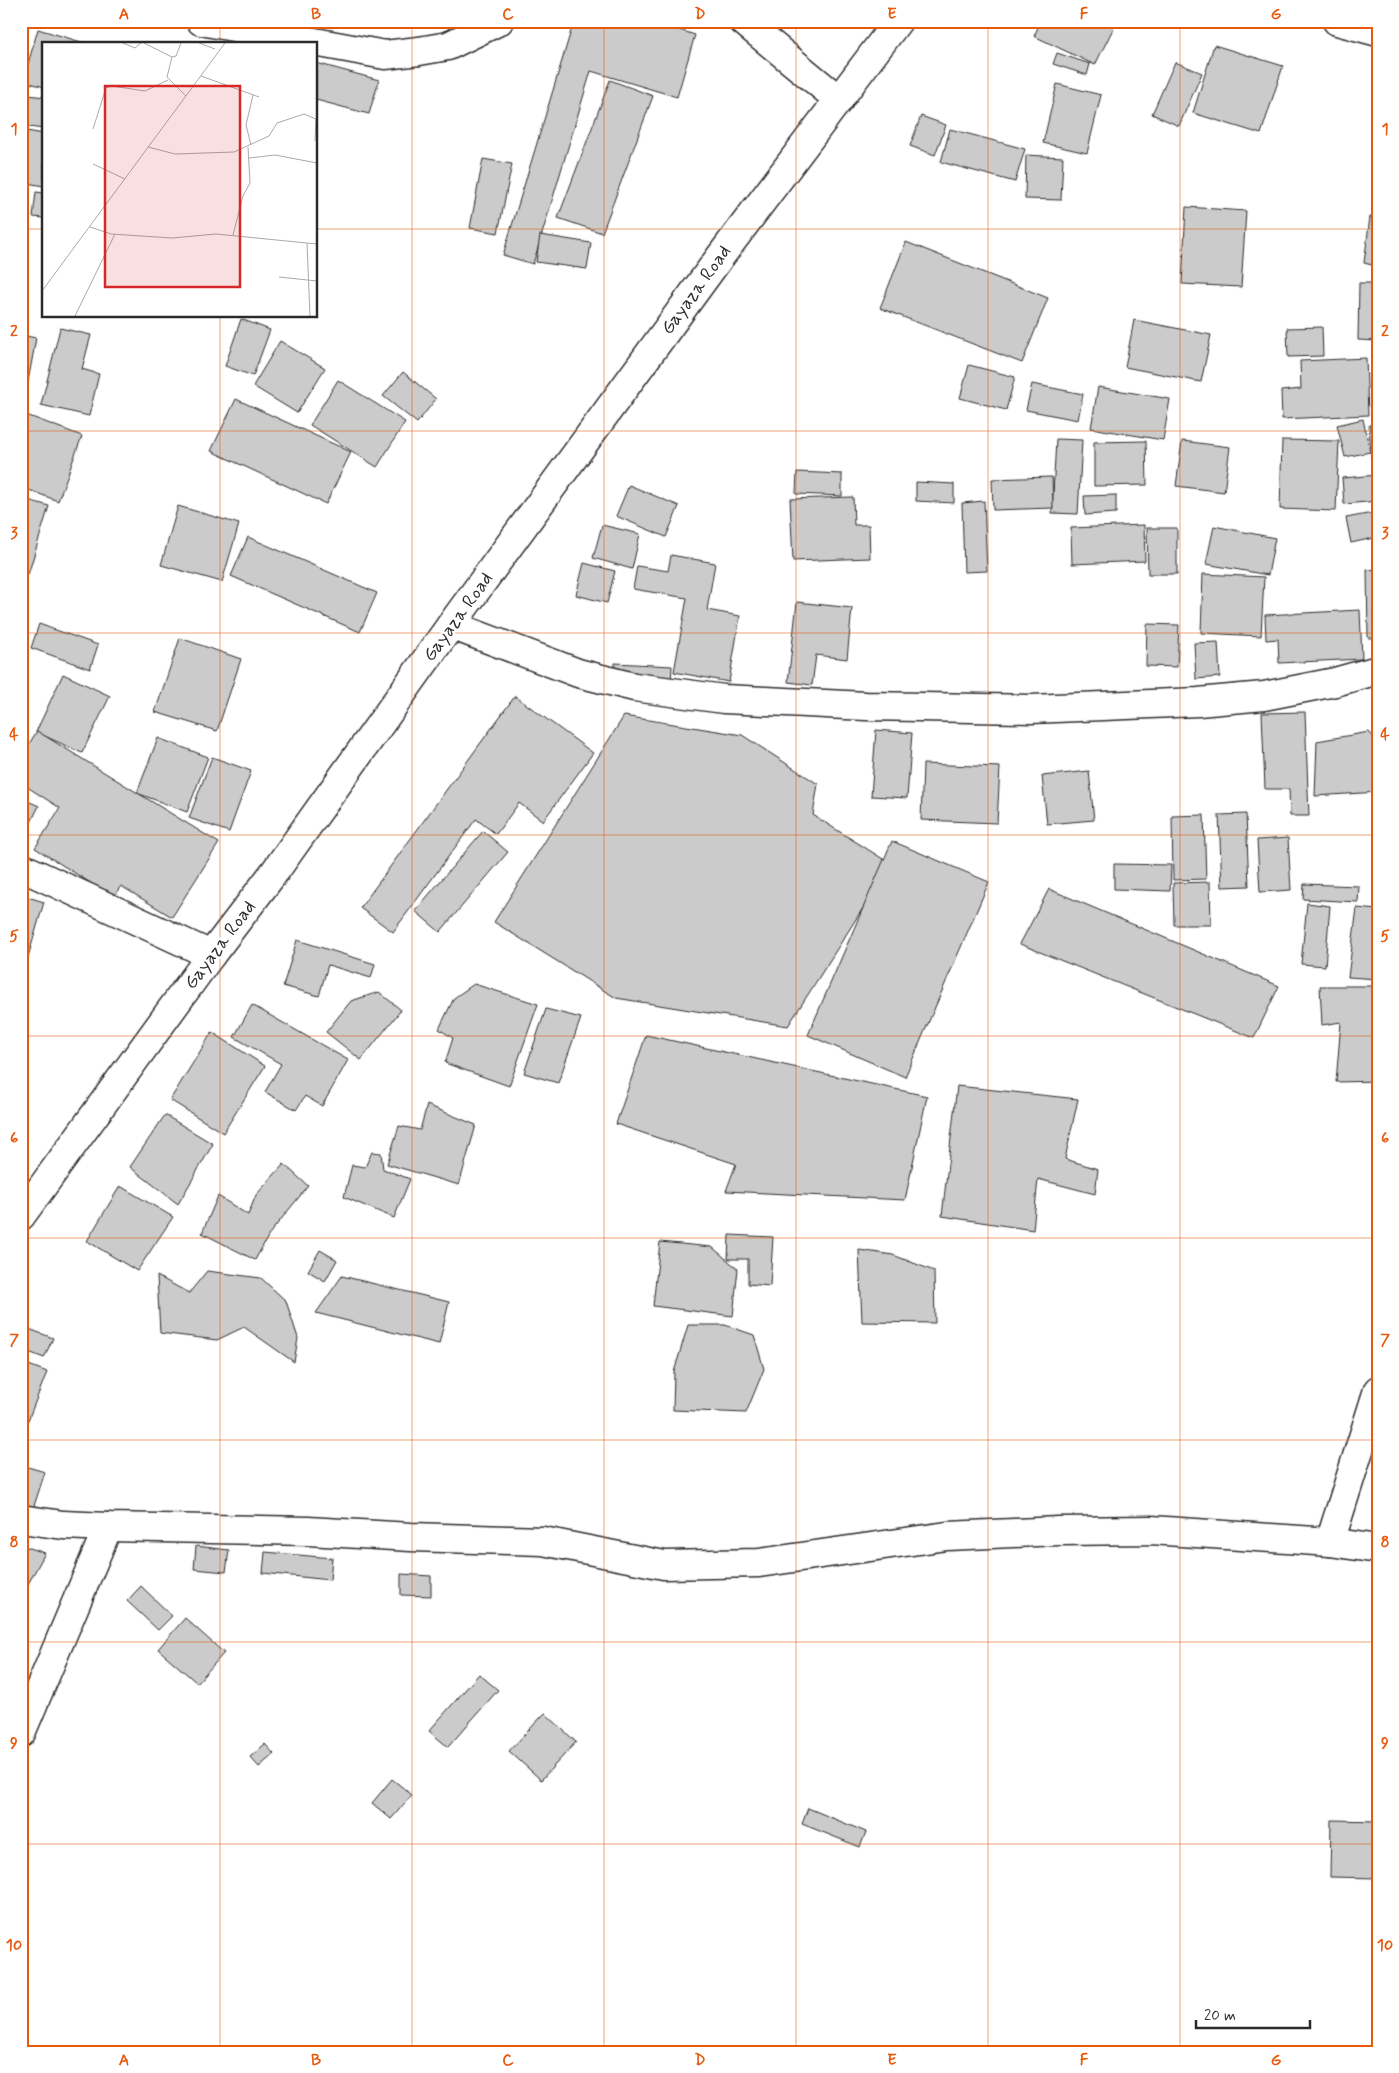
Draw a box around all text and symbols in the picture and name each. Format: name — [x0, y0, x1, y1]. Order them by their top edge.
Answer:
text: A — [119, 4, 129, 25]
text: B — [311, 4, 321, 25]
text: C — [502, 4, 514, 25]
text: D — [694, 4, 706, 25]
text: E — [887, 4, 897, 25]
text: F — [1080, 4, 1089, 25]
text: G — [1271, 4, 1282, 25]
inset map — [42, 42, 318, 318]
text: 1 — [10, 119, 18, 140]
text: 1 — [1381, 119, 1389, 140]
street label: Gayaza Road — [655, 240, 737, 340]
text: 2 — [10, 321, 18, 342]
text: 2 — [1381, 321, 1389, 342]
text: 3 — [10, 523, 18, 544]
text: 3 — [1381, 523, 1389, 544]
street label: Gayaza Road — [417, 567, 499, 667]
text: 4 — [9, 724, 19, 745]
text: 4 — [1380, 724, 1390, 745]
street label: Gayaza Road — [178, 896, 262, 994]
text: 5 — [9, 926, 19, 947]
text: 5 — [1380, 926, 1390, 947]
text: 6 — [10, 1128, 18, 1149]
text: 6 — [1381, 1128, 1389, 1149]
text: 7 — [9, 1330, 19, 1351]
text: 7 — [1380, 1330, 1390, 1351]
text: 8 — [9, 1532, 19, 1553]
text: 8 — [1380, 1532, 1390, 1553]
text: 9 — [10, 1733, 18, 1754]
text: 9 — [1381, 1733, 1389, 1754]
text: 10 — [6, 1935, 22, 1956]
text: 10 — [1377, 1935, 1393, 1956]
scale bar — [1196, 1998, 1310, 2030]
text: 20 m — [1204, 2006, 1236, 2026]
text: A — [119, 2050, 129, 2071]
text: B — [311, 2050, 321, 2071]
text: C — [502, 2050, 514, 2071]
text: D — [694, 2050, 706, 2071]
text: E — [887, 2050, 897, 2071]
text: F — [1080, 2050, 1089, 2071]
text: G — [1271, 2050, 1282, 2071]

